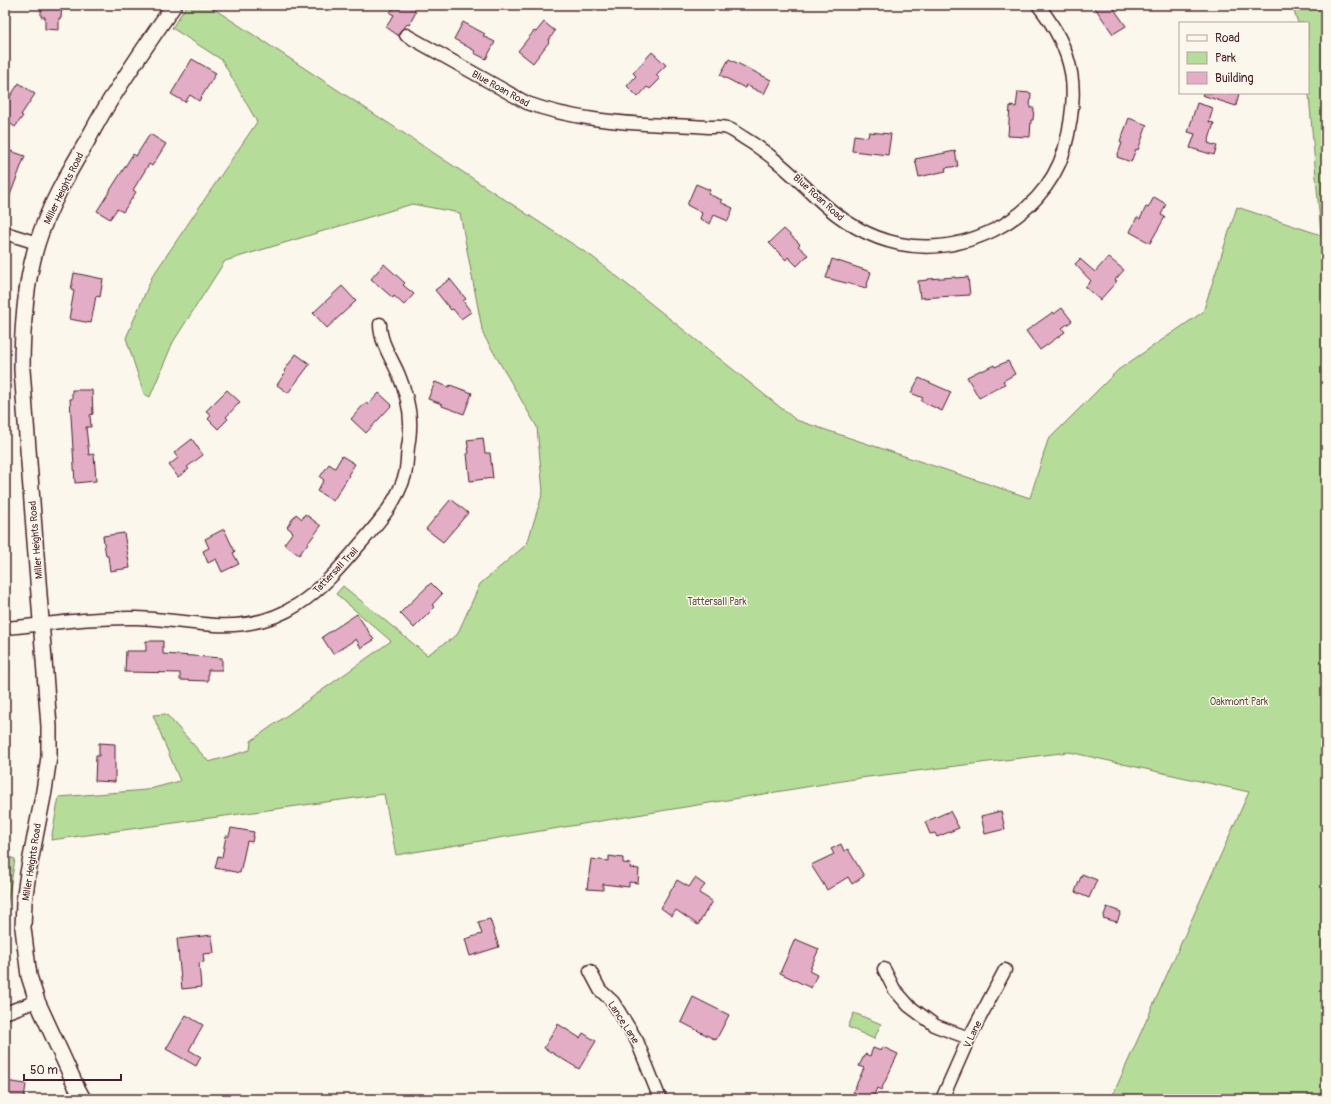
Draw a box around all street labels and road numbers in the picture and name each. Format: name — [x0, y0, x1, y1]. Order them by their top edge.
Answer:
street label: Blue Roan Road — [470, 68, 532, 110]
street label: Miller Heights Road — [41, 151, 86, 226]
street label: Blue Roan Road — [790, 172, 846, 224]
street label: Miller Heights Road — [27, 500, 45, 579]
street label: Tattersall Trail — [311, 545, 361, 596]
street label: Miller Heights Road — [20, 822, 44, 902]
street label: Lance Lane — [605, 999, 641, 1046]
street label: V Lane — [961, 1019, 985, 1050]

